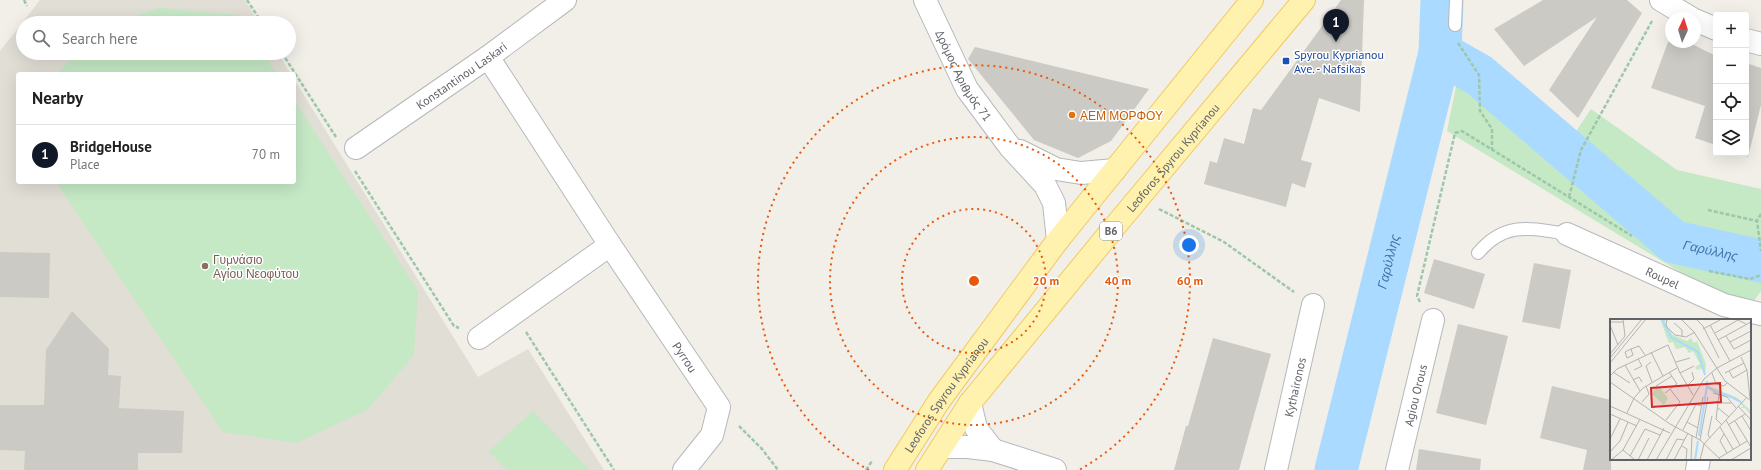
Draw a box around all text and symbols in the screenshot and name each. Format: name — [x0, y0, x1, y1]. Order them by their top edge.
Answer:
pin: 1 — [1323, 9, 1349, 42]
north arrow — [1665, 12, 1701, 48]
map controls — [1713, 12, 1749, 156]
button: + — [1713, 12, 1749, 48]
search box — [16, 16, 296, 60]
icon: search — [30, 27, 52, 49]
street label: Δρόμος Αριθμός 71 — [933, 27, 995, 124]
text: Search here — [62, 29, 138, 48]
street label: Konstantinou Laskari — [413, 38, 510, 112]
place label: Spyrou Kyprianou Ave. - Nafsikas — [1294, 47, 1384, 76]
button: − — [1713, 48, 1749, 84]
marker: Spyrou Kyprianou Ave. - Nafsikas — [1281, 56, 1291, 66]
button: locate — [1713, 84, 1749, 120]
text: Nearby — [32, 87, 83, 109]
street label: Leoforos Spyrou Kyprianou — [1123, 100, 1222, 215]
place label: ΑΕΜ ΜΟΡΦΟΥ — [1080, 108, 1163, 123]
marker: ΑΕΜ ΜΟΡΦΟΥ — [1067, 110, 1077, 120]
button: layers — [1713, 120, 1749, 156]
text: BridgeHouse — [70, 137, 152, 156]
text: 1 — [41, 146, 49, 163]
text: 70 m — [252, 146, 280, 163]
text: Place — [70, 156, 100, 173]
road number: B6 — [1100, 222, 1122, 240]
water label: Γαρύλλης — [1373, 232, 1403, 291]
your location — [1179, 235, 1199, 255]
water label: Γαρύλλης — [1682, 236, 1740, 264]
place label: Γυμνάσιο Αγίου Νεοφύτου — [213, 252, 299, 281]
marker: Γυμνάσιο Αγίου Νεοφύτου — [200, 261, 210, 271]
street label: Roupel — [1643, 263, 1682, 292]
text: 20 m — [1033, 273, 1059, 288]
text: 40 m — [1105, 273, 1131, 288]
text: 60 m — [1177, 273, 1203, 288]
centre of rings — [967, 274, 981, 288]
inset map — [1610, 319, 1751, 460]
street label: Leoforos Spyrou Kyprianou — [901, 334, 991, 455]
street label: Pyrrou — [670, 339, 701, 375]
street label: Kythaironos — [1281, 356, 1309, 418]
street label: Agiou Orous — [1400, 363, 1430, 427]

